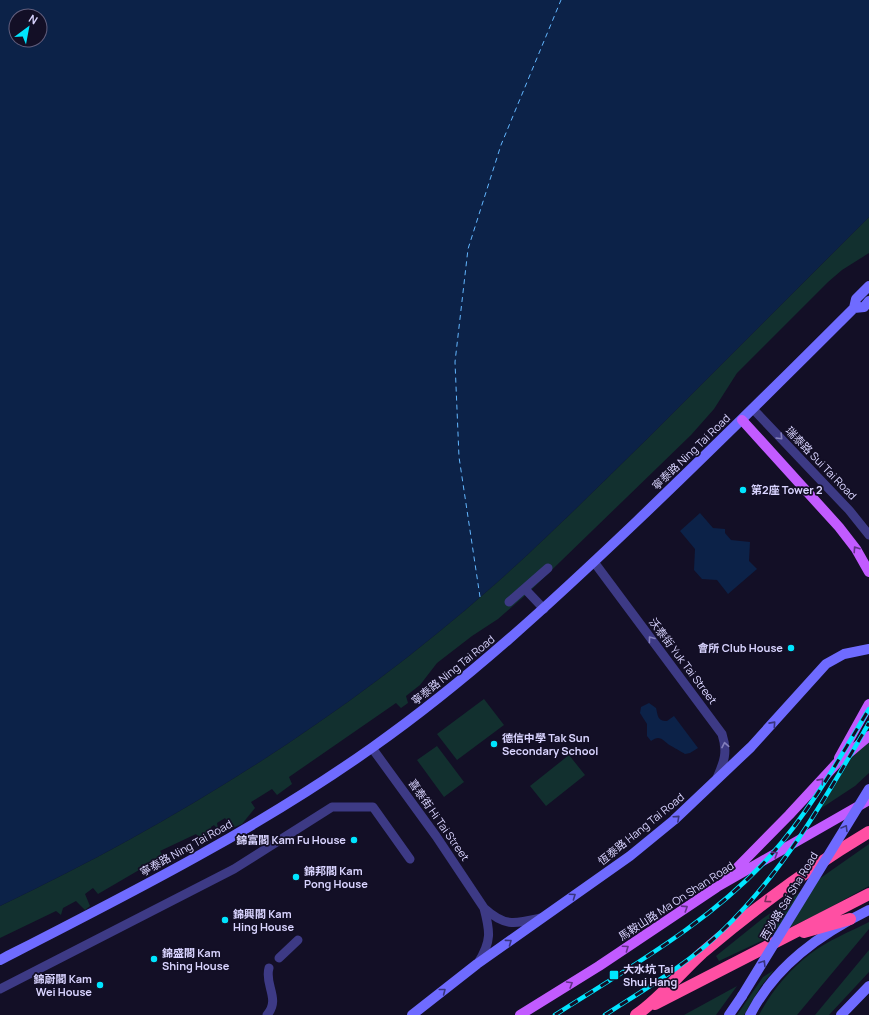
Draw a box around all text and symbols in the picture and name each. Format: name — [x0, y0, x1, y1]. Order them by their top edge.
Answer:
north arrow — [8, 8, 48, 48]
text: N — [26, 11, 41, 28]
street label: 寧泰路 Ning Tai Road — [648, 410, 733, 493]
street label: 瑞泰路 Sui Tai Road — [783, 423, 860, 502]
one-way arrow — [775, 432, 783, 440]
place label: 第2座 Tower 2 — [751, 482, 823, 497]
marker: 第2座 Tower 2 — [738, 485, 748, 495]
one-way arrow — [854, 546, 861, 553]
street label: 沃泰街 Yuk Tai Street — [646, 615, 721, 707]
street label: 寧泰路 Ning Tai Road — [408, 631, 498, 708]
one-way arrow — [649, 636, 656, 643]
place label: 會所 Club House — [698, 640, 783, 655]
marker: 會所 Club House — [786, 643, 796, 653]
one-way arrow — [768, 721, 775, 728]
place label: 德信中學 Tak Sun Secondary School — [502, 730, 598, 758]
marker: 德信中學 Tak Sun Secondary School — [489, 739, 499, 749]
one-way arrow — [721, 741, 729, 748]
street label: 喜泰街 Hi Tai Street — [406, 776, 473, 864]
one-way arrow — [816, 778, 823, 786]
street label: 恆泰路 Hang Tai Road — [594, 789, 687, 868]
street label: 寧泰路 Ning Tai Road — [137, 816, 235, 879]
one-way arrow — [672, 816, 679, 823]
one-way arrow — [840, 825, 848, 832]
place label: 錦富閣 Kam Fu House — [236, 832, 346, 847]
marker: 錦富閣 Kam Fu House — [349, 835, 359, 845]
street label: 西沙路 Sai Sha Road — [756, 849, 821, 943]
one-way arrow — [771, 852, 778, 859]
street label: 馬鞍山路 Ma On Shan Road — [615, 858, 736, 944]
place label: 錦邦閣 Kam Pong House — [304, 863, 368, 891]
marker: 錦邦閣 Kam Pong House — [291, 872, 301, 882]
one-way arrow — [569, 893, 576, 901]
one-way arrow — [764, 896, 771, 903]
one-way arrow — [681, 905, 688, 913]
place label: 錦興閣 Kam Hing House — [233, 906, 294, 934]
marker: 錦興閣 Kam Hing House — [220, 915, 230, 925]
one-way arrow — [504, 939, 511, 946]
place label: 錦盛閣 Kam Shing House — [162, 945, 230, 973]
one-way arrow — [622, 945, 629, 953]
marker: 錦盛閣 Kam Shing House — [149, 954, 159, 964]
one-way arrow — [758, 960, 766, 967]
place label: 大水坑 Tai Shui Hang — [623, 961, 677, 989]
marker: 大水坑 Tai Shui Hang — [608, 969, 620, 981]
place label: 錦蔚閣 Kam Wei House — [33, 971, 92, 999]
marker: 錦蔚閣 Kam Wei House — [95, 980, 105, 990]
one-way arrow — [566, 982, 573, 989]
one-way arrow — [438, 989, 445, 996]

